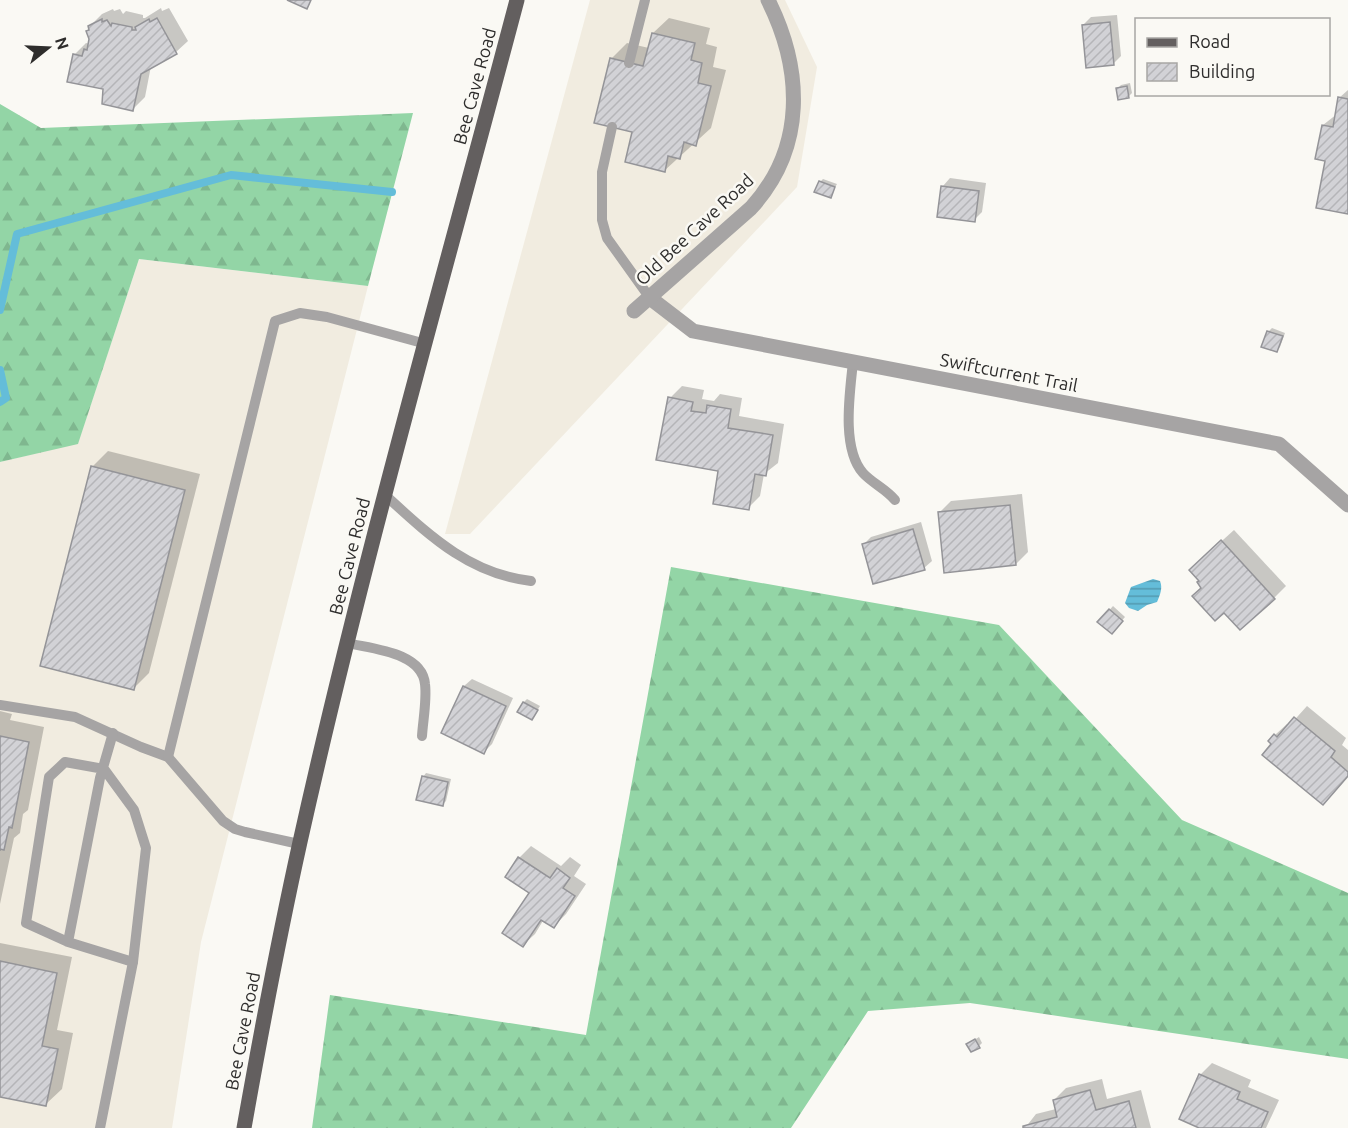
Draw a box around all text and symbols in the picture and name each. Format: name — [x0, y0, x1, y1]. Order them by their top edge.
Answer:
north arrow — [18, 18, 78, 78]
legend — [1135, 18, 1330, 96]
street label: Bee Cave Road — [449, 25, 499, 147]
text: Road — [1189, 31, 1231, 51]
text: N — [52, 35, 73, 52]
text: Building — [1189, 61, 1255, 81]
street label: Old Bee Cave Road — [631, 169, 757, 289]
street label: Swiftcurrent Trail — [938, 349, 1080, 395]
street label: Bee Cave Road — [325, 495, 373, 617]
street label: Bee Cave Road — [221, 970, 263, 1092]

